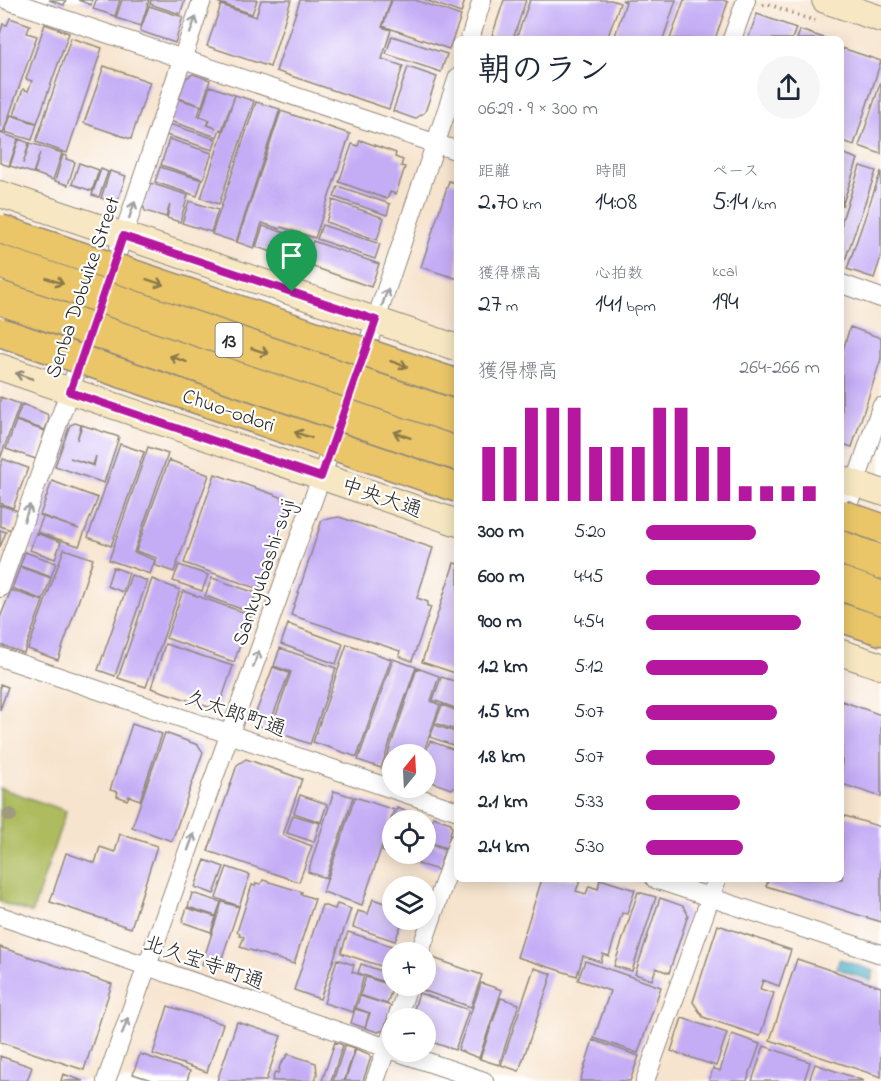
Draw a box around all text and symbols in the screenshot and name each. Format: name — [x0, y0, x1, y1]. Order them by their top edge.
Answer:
one-way arrow — [189, 16, 200, 35]
text: 朝のラン — [478, 48, 610, 96]
button: share — [757, 56, 820, 119]
text: 06:29 · 9 × 300 m — [478, 95, 598, 124]
text: 距離 — [478, 160, 510, 184]
text: 時間 — [595, 160, 627, 184]
text: ペース — [712, 160, 759, 184]
text: 2.70 — [478, 184, 518, 222]
text: 14:08 — [595, 184, 637, 222]
text: 5:14 — [712, 184, 748, 222]
street label: Senba Dobuike Street — [39, 193, 129, 382]
text: km — [518, 193, 542, 217]
text: /km — [748, 193, 776, 217]
one-way arrow — [127, 201, 138, 220]
pin — [266, 230, 317, 292]
icon: arrive — [275, 239, 308, 272]
text: kcal — [712, 260, 737, 284]
text: 獲得標高 — [478, 262, 542, 286]
text: 心拍数 — [595, 262, 643, 286]
one-way arrow — [45, 276, 64, 287]
one-way arrow — [145, 277, 164, 288]
text: 194 — [712, 284, 739, 322]
text: 27 — [478, 286, 502, 324]
text: 141 — [595, 286, 622, 324]
one-way arrow — [380, 288, 391, 307]
text: m — [502, 295, 518, 319]
text: bpm — [622, 295, 656, 319]
road number: 13 — [216, 323, 242, 357]
one-way arrow — [250, 346, 269, 357]
one-way arrow — [169, 352, 188, 363]
text: 264–266 m — [739, 354, 820, 383]
text: 獲得標高 — [478, 358, 558, 387]
one-way arrow — [389, 360, 408, 371]
one-way arrow — [15, 369, 34, 380]
street label: Chuo-odori — [178, 382, 279, 442]
one-way arrow — [294, 429, 313, 440]
one-way arrow — [393, 429, 412, 440]
street label: 中央大通 — [337, 471, 426, 527]
street label: Sankyubashi-suji — [226, 495, 306, 651]
one-way arrow — [22, 504, 33, 523]
text: 300 m — [478, 518, 524, 547]
text: 5:20 — [574, 518, 606, 547]
text: 600 m — [478, 563, 525, 592]
text: 4:45 — [574, 563, 604, 592]
text: 900 m — [478, 608, 522, 637]
text: 4:54 — [574, 608, 604, 637]
one-way arrow — [252, 650, 263, 668]
text: 1.2 km — [478, 653, 528, 682]
text: 5:12 — [574, 653, 603, 682]
street label: 久太郎町通 — [181, 684, 290, 746]
text: 1.5 km — [478, 698, 529, 727]
text: 5:07 — [574, 698, 604, 727]
text: 1.8 km — [478, 743, 525, 772]
text: 5:07 — [574, 743, 604, 772]
north arrow — [382, 744, 436, 798]
map controls — [382, 744, 436, 1062]
text: 2.1 km — [478, 788, 528, 817]
text: 5:33 — [574, 788, 604, 817]
button: locate — [382, 810, 436, 864]
one-way arrow — [186, 833, 197, 852]
text: 2.4 km — [478, 833, 530, 862]
text: 5:30 — [574, 833, 604, 862]
button: layers — [382, 876, 436, 930]
street label: 北久宝寺町通 — [139, 929, 268, 999]
button: + — [382, 942, 436, 996]
button: − — [382, 1008, 436, 1062]
one-way arrow — [121, 1017, 132, 1036]

